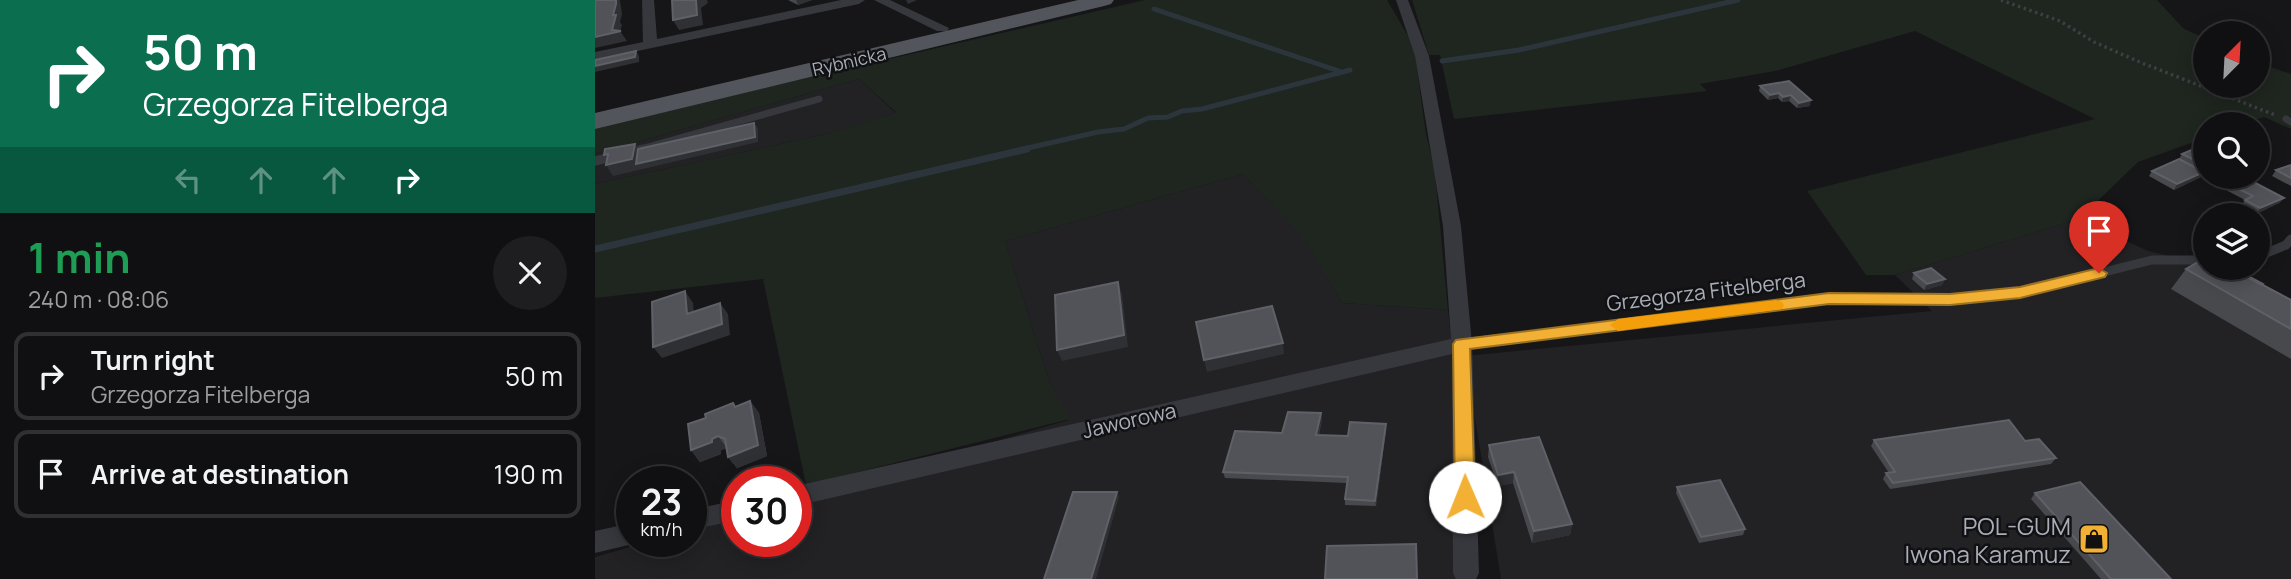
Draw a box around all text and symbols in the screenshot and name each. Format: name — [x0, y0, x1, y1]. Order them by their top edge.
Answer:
text: 50 m — [143, 18, 258, 85]
north arrow — [2193, 21, 2270, 98]
map controls — [2193, 21, 2270, 280]
icon: right — [28, 28, 119, 119]
street label: Rybnicka — [810, 41, 888, 81]
text: Grzegorza Fitelberga — [143, 82, 448, 126]
button: search — [2193, 112, 2270, 189]
icon: left — [169, 161, 207, 199]
icon: ahead — [242, 161, 280, 199]
icon: ahead — [315, 161, 353, 199]
icon: right — [388, 161, 426, 199]
pin — [2069, 201, 2129, 273]
button: layers — [2193, 203, 2270, 280]
icon: arrive — [2080, 212, 2118, 250]
text: 1 min — [28, 228, 131, 286]
button: close — [493, 236, 567, 310]
street label: Grzegorza Fitelberga — [1605, 265, 1807, 317]
text: 240 m · 08:06 — [28, 283, 169, 315]
text: Turn right — [91, 342, 215, 378]
icon: right — [32, 357, 70, 395]
text: 50 m — [505, 358, 563, 394]
text: Grzegorza Fitelberga — [91, 378, 310, 410]
street label: Jaworowa — [1079, 396, 1179, 444]
icon: arrive — [32, 455, 70, 493]
text: Arrive at destination — [91, 456, 349, 492]
text: 190 m — [494, 456, 563, 492]
position arrow — [1428, 460, 1502, 534]
speed limit sign: 30 — [721, 466, 812, 557]
text: 23 — [641, 478, 682, 526]
place label: POL-GUM Iwona Karamuz — [1904, 509, 2071, 570]
text: km/h — [641, 517, 682, 541]
shop icon: POL-GUM Iwona Karamuz — [2077, 522, 2111, 556]

